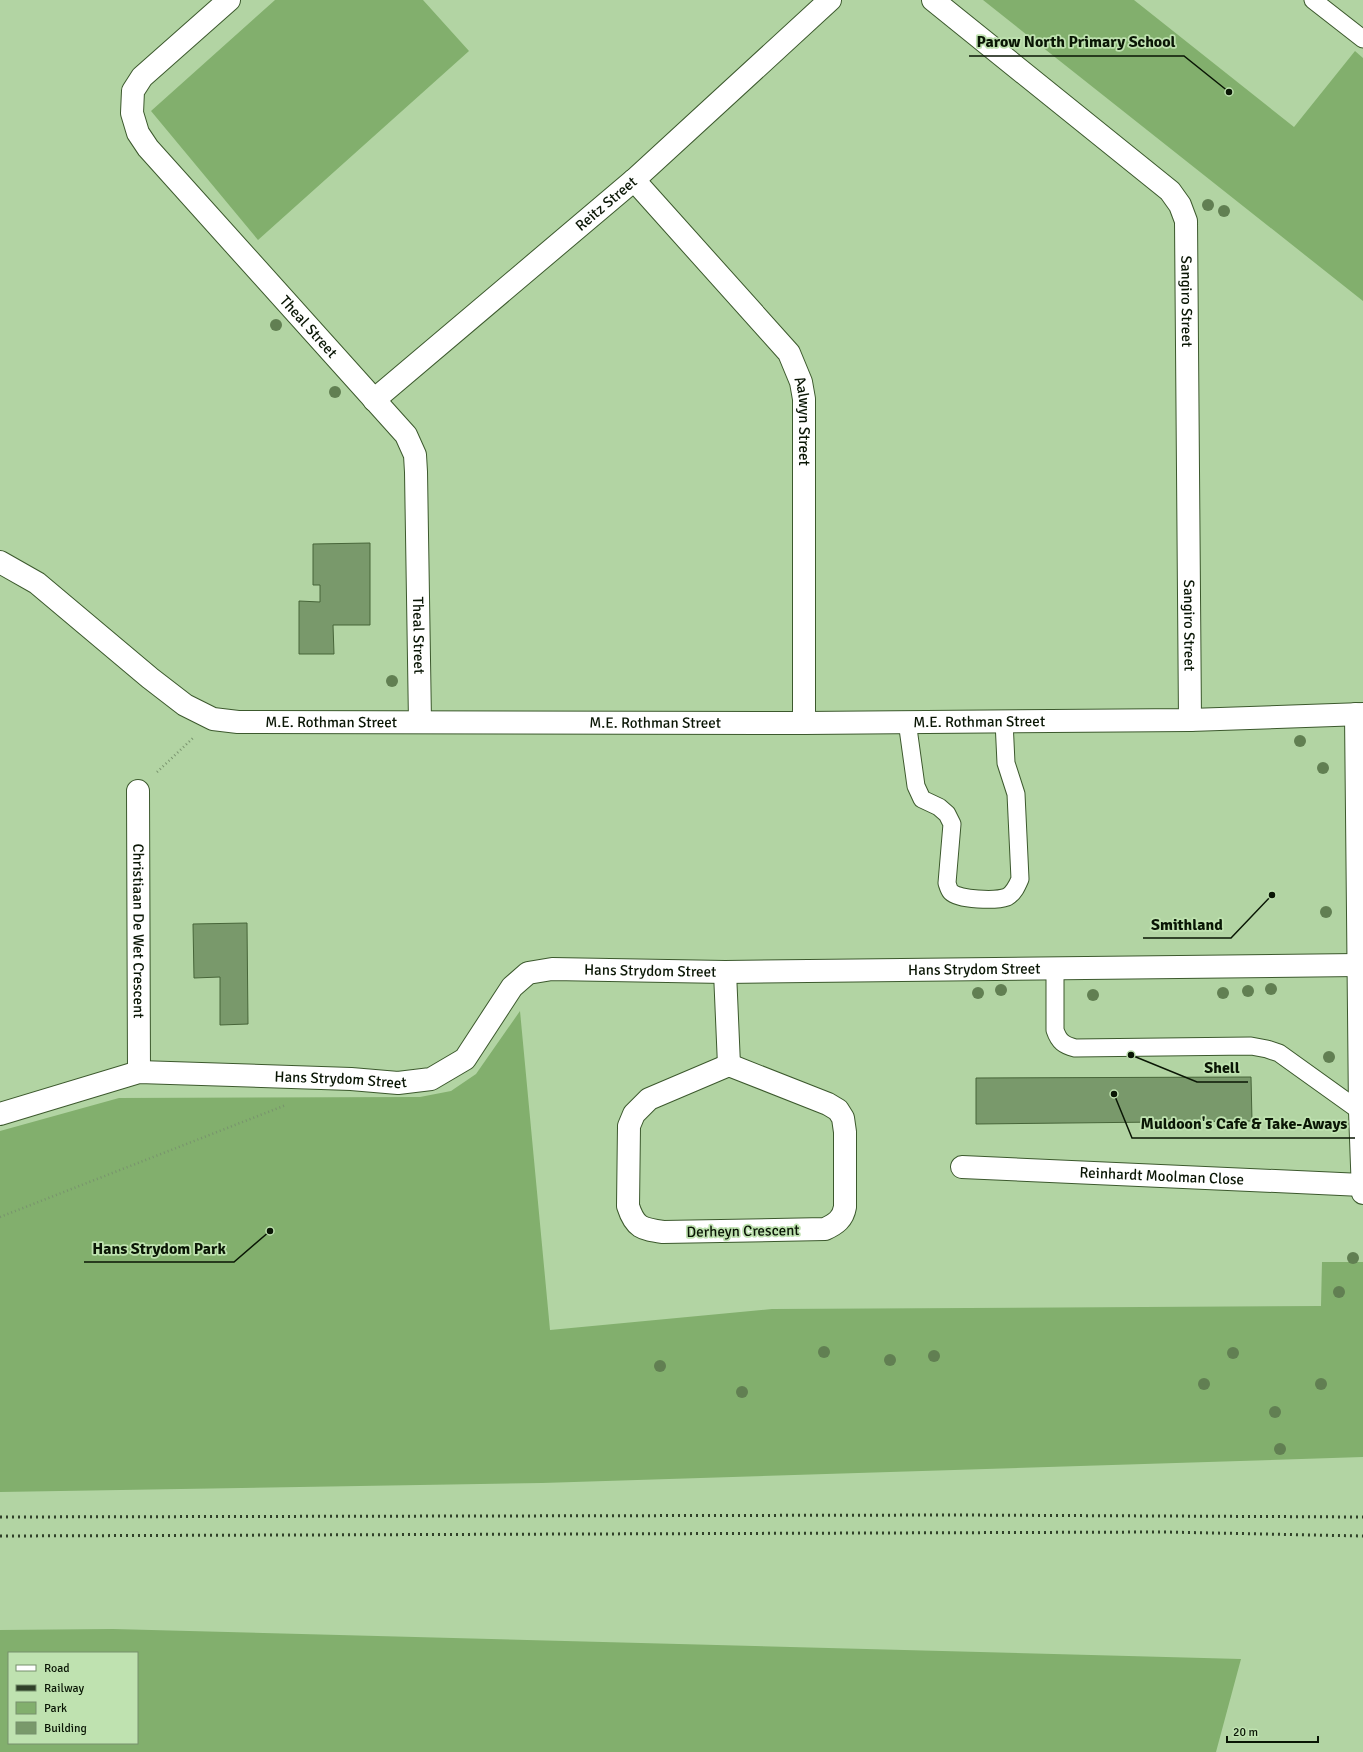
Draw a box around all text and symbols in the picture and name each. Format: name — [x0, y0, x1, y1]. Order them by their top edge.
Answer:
callout: Parow North Primary School — [969, 28, 1184, 56]
text: Parow North Primary School — [976, 32, 1176, 52]
street label: Reitz Street — [572, 173, 640, 235]
street label: Sangiro Street — [1177, 255, 1196, 347]
street label: Theal Street — [276, 292, 341, 362]
street label: Aalwyn Street — [791, 374, 813, 466]
street label: Sangiro Street — [1180, 579, 1199, 671]
street label: Theal Street — [409, 596, 428, 674]
street label: M.E. Rothman Street — [913, 712, 1045, 731]
street label: M.E. Rothman Street — [265, 713, 397, 731]
street label: M.E. Rothman Street — [589, 714, 721, 732]
street label: Christiaan De Wet Crescent — [129, 843, 148, 1019]
callout: Smithland — [1143, 910, 1231, 938]
text: Smithland — [1151, 915, 1223, 935]
street label: Hans Strydom Street — [908, 960, 1040, 979]
street label: Hans Strydom Street — [584, 961, 717, 981]
callout: Shell — [1197, 1054, 1248, 1082]
text: Shell — [1204, 1058, 1240, 1078]
street label: Hans Strydom Street — [274, 1067, 408, 1092]
callout: Muldoon's Cafe & Take-Aways — [1132, 1110, 1355, 1138]
text: Muldoon's Cafe & Take-Aways — [1141, 1114, 1347, 1134]
street label: Reinhardt Moolman Close — [1079, 1163, 1244, 1189]
street label: Derheyn Crescent — [686, 1221, 800, 1241]
callout: Hans Strydom Park — [84, 1234, 234, 1262]
text: Hans Strydom Park — [92, 1239, 226, 1259]
legend — [8, 1652, 138, 1744]
text: Road — [44, 1661, 70, 1676]
text: Railway — [44, 1681, 84, 1696]
text: Park — [44, 1701, 67, 1716]
scale bar — [1227, 1718, 1318, 1744]
text: Building — [44, 1721, 87, 1736]
text: 20 m — [1233, 1725, 1258, 1740]

